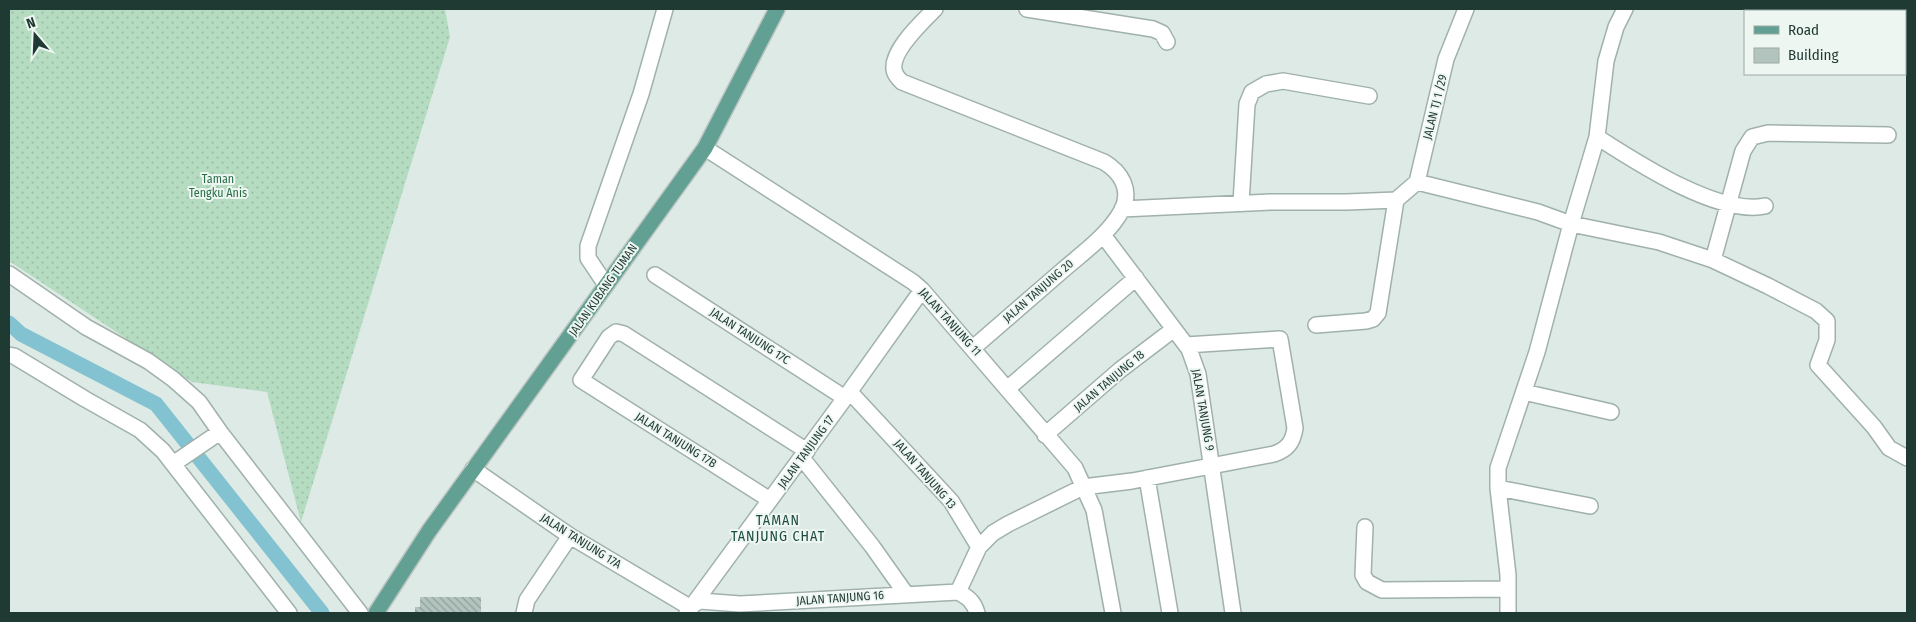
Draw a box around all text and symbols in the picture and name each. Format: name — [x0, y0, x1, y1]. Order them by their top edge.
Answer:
north arrow — [10, 10, 60, 60]
legend — [1744, 10, 1906, 75]
text: N — [24, 14, 38, 33]
text: Road — [1788, 21, 1819, 39]
text: Building — [1788, 46, 1839, 64]
street label: JALAN TJ 1 /29 — [1420, 73, 1450, 141]
park label: Taman Tengku Anis — [189, 172, 247, 200]
street label: JALAN KUBANG TUMAN — [566, 241, 640, 339]
street label: JALAN TANJUNG 20 — [1000, 257, 1076, 325]
street label: JALAN TANJUNG 11 — [916, 285, 984, 359]
street label: JALAN TANJUNG 17C — [707, 305, 793, 367]
street label: JALAN TANJUNG 18 — [1071, 347, 1147, 415]
street label: JALAN TANJUNG 9 — [1189, 368, 1217, 452]
street label: JALAN TANJUNG 17B — [633, 409, 720, 471]
street label: JALAN TANJUNG 17 — [775, 413, 837, 491]
street label: JALAN TANJUNG 13 — [891, 436, 959, 512]
street label: JALAN TANJUNG 17A — [538, 511, 625, 572]
district label: TAMAN TANJUNG CHAT — [731, 512, 825, 545]
street label: JALAN TANJUNG 16 — [796, 588, 884, 608]

